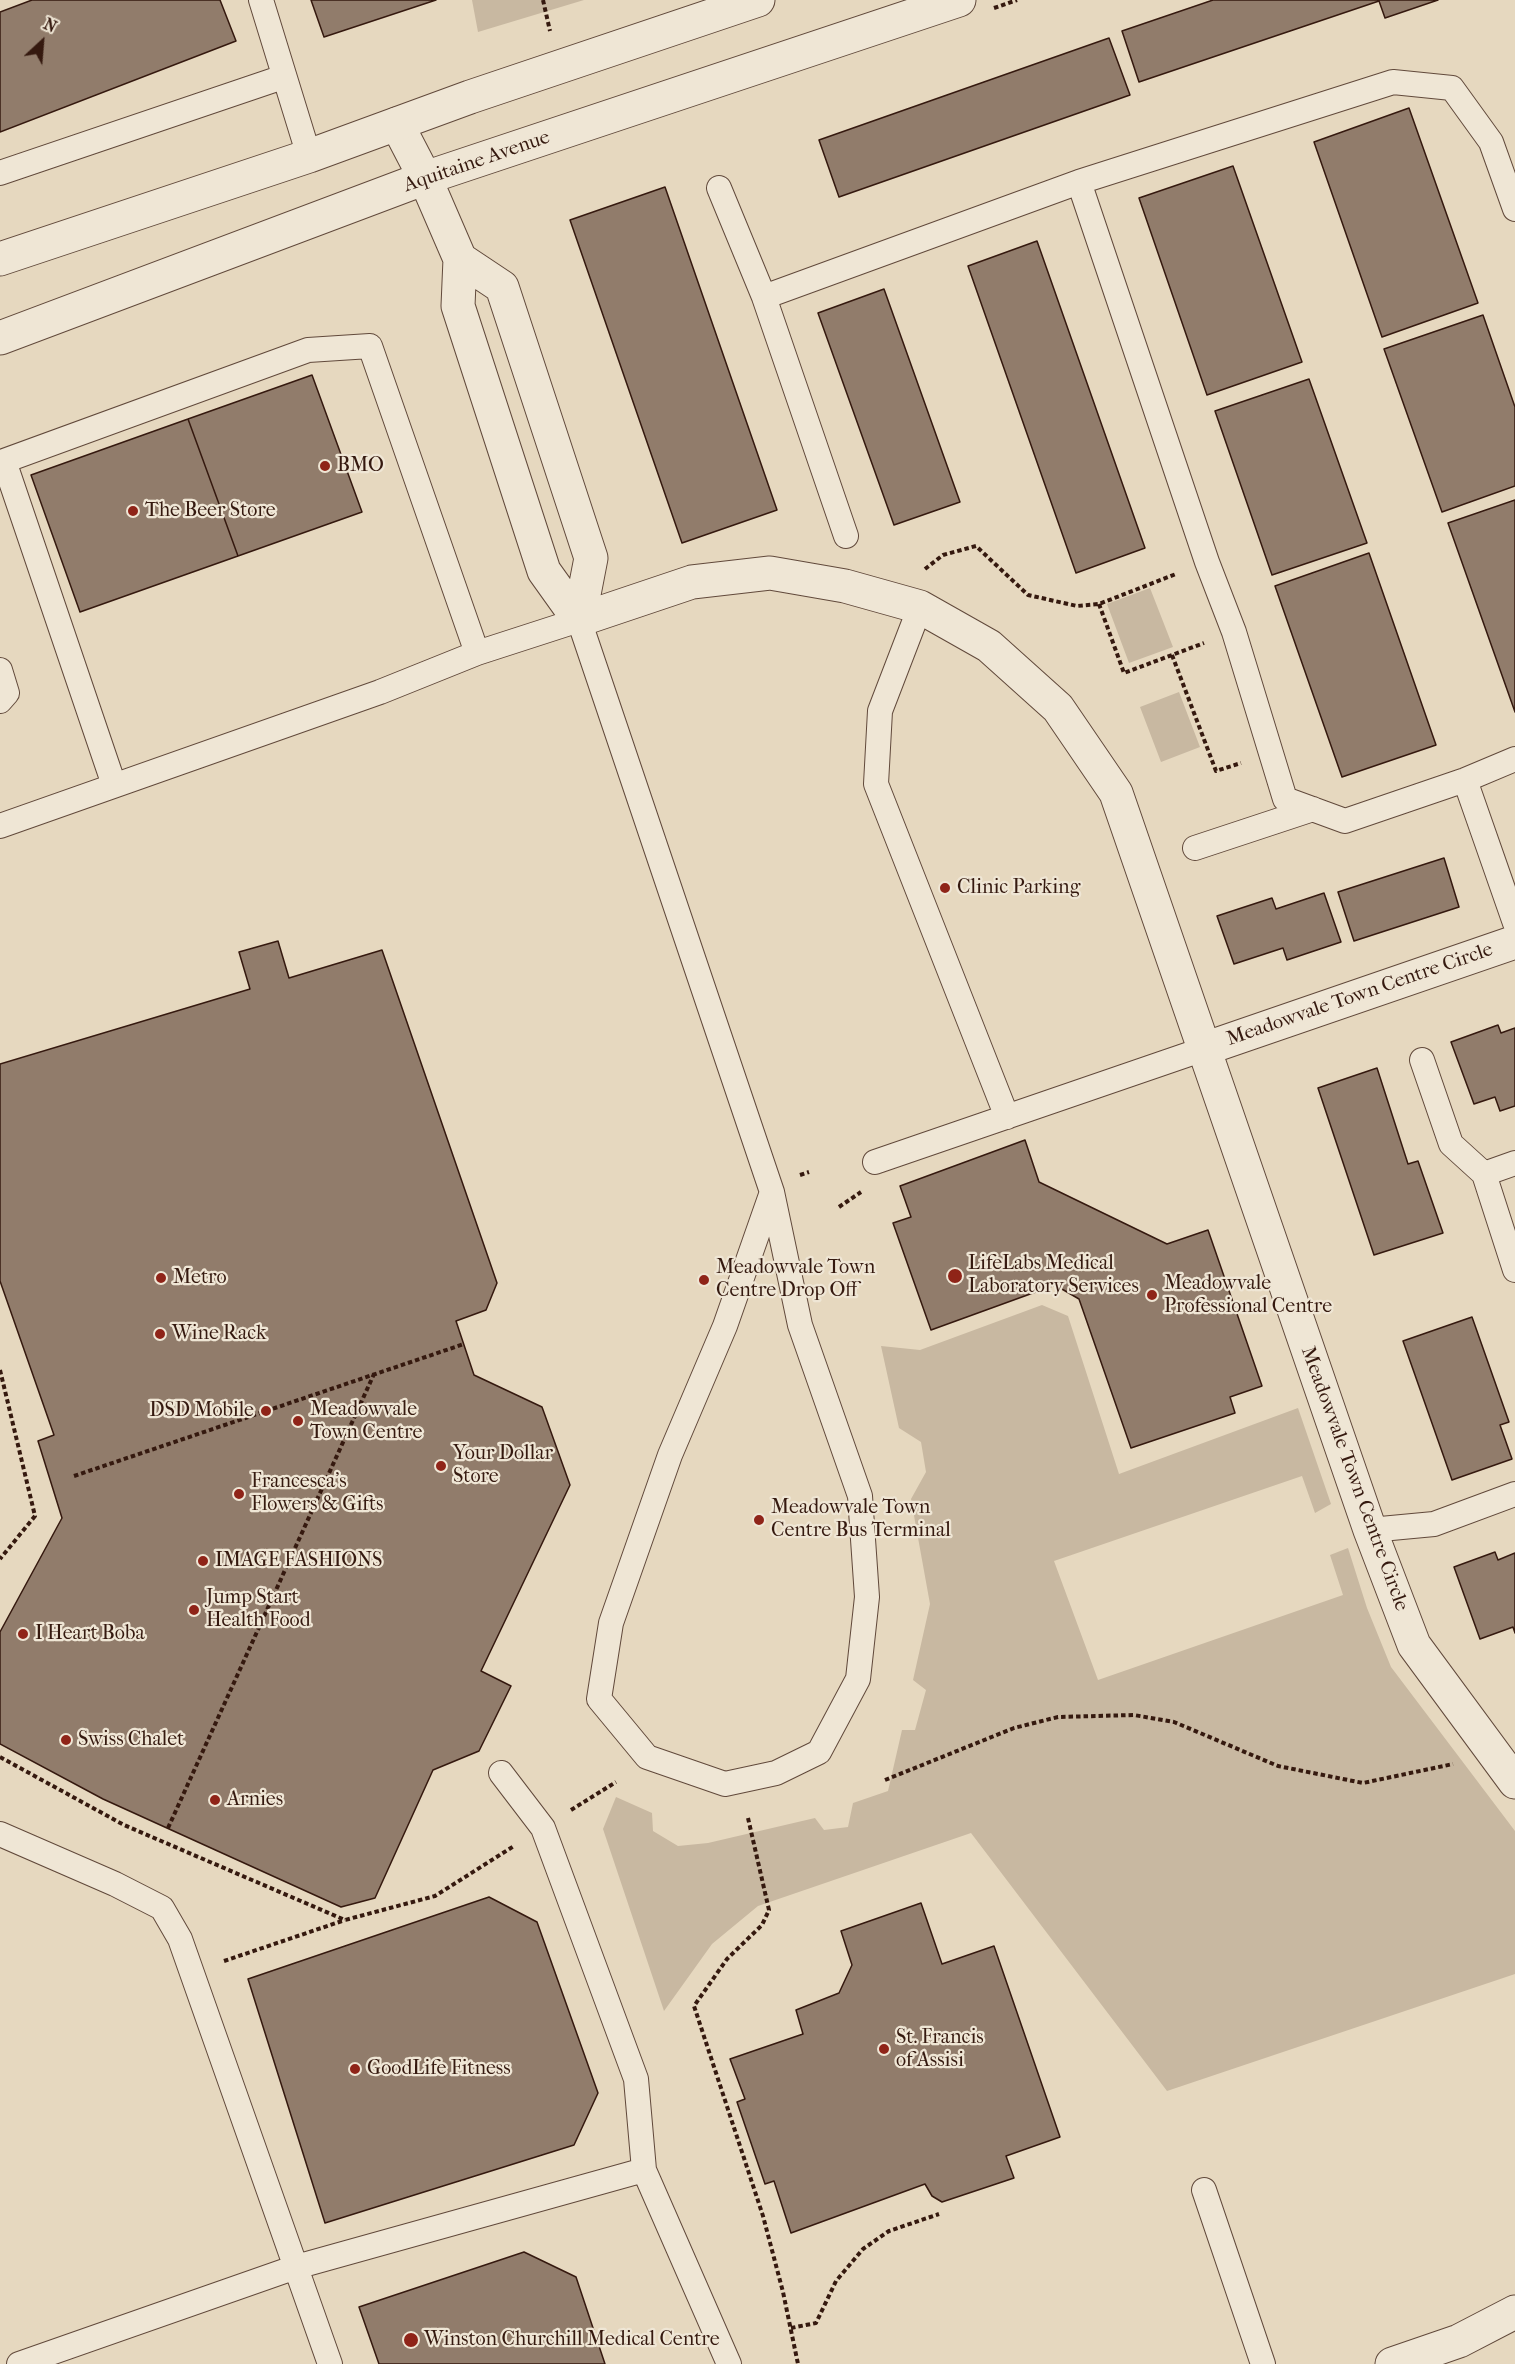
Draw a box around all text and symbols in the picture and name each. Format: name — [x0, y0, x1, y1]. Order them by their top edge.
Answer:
north arrow — [12, 12, 72, 72]
text: N — [40, 14, 60, 37]
street label: Aquitaine Avenue — [401, 126, 553, 198]
place label: BMO — [337, 454, 384, 478]
marker: BMO — [318, 459, 332, 473]
place label: The Beer Store — [145, 499, 276, 523]
marker: The Beer Store — [126, 504, 140, 518]
place label: Clinic Parking — [957, 876, 1080, 900]
marker: Clinic Parking — [938, 881, 952, 895]
street label: Meadowvale Town Centre Circle — [1224, 938, 1496, 1052]
place label: LifeLabs Medical Laboratory Services — [968, 1252, 1139, 1299]
place label: Meadowvale Town Centre Drop Off — [716, 1256, 875, 1303]
place label: Metro — [173, 1266, 227, 1290]
marker: LifeLabs Medical Laboratory Services — [946, 1267, 964, 1285]
marker: Metro — [154, 1271, 168, 1285]
place label: Meadowvale Professional Centre — [1164, 1272, 1332, 1319]
marker: Meadowvale Town Centre Drop Off — [697, 1273, 711, 1287]
marker: Meadowvale Professional Centre — [1145, 1288, 1159, 1302]
place label: Wine Rack — [172, 1322, 266, 1346]
marker: Wine Rack — [153, 1327, 167, 1341]
street label: Meadowvale Town Centre Circle — [1295, 1343, 1413, 1615]
place label: Meadowvale Town Centre — [310, 1398, 422, 1445]
place label: DSD Mobile — [149, 1399, 254, 1423]
marker: DSD Mobile — [259, 1404, 273, 1418]
marker: Meadowvale Town Centre — [291, 1414, 305, 1428]
place label: Your Dollar Store — [453, 1442, 553, 1489]
marker: Your Dollar Store — [434, 1459, 448, 1473]
place label: Francesca's Flowers & Gifts — [251, 1470, 383, 1517]
marker: Francesca's Flowers & Gifts — [232, 1487, 246, 1501]
place label: Meadowvale Town Centre Bus Terminal — [771, 1496, 951, 1543]
marker: Meadowvale Town Centre Bus Terminal — [752, 1513, 766, 1527]
place label: IMAGE FASHIONS — [215, 1549, 382, 1573]
marker: IMAGE FASHIONS — [196, 1554, 210, 1568]
place label: Jump Start Health Food — [206, 1586, 311, 1633]
marker: Jump Start Health Food — [187, 1603, 201, 1617]
place label: I Heart Boba — [35, 1622, 145, 1646]
marker: I Heart Boba — [16, 1627, 30, 1641]
place label: Swiss Chalet — [78, 1728, 184, 1752]
marker: Swiss Chalet — [59, 1733, 73, 1747]
place label: Arnies — [227, 1788, 283, 1812]
marker: Arnies — [208, 1793, 222, 1807]
place label: St. Francis of Assisi — [896, 2026, 984, 2073]
marker: St. Francis of Assisi — [877, 2042, 891, 2056]
place label: GoodLife Fitness — [367, 2057, 511, 2081]
marker: GoodLife Fitness — [348, 2062, 362, 2076]
place label: Winston Churchill Medical Centre — [424, 2328, 720, 2352]
marker: Winston Churchill Medical Centre — [402, 2331, 420, 2349]

